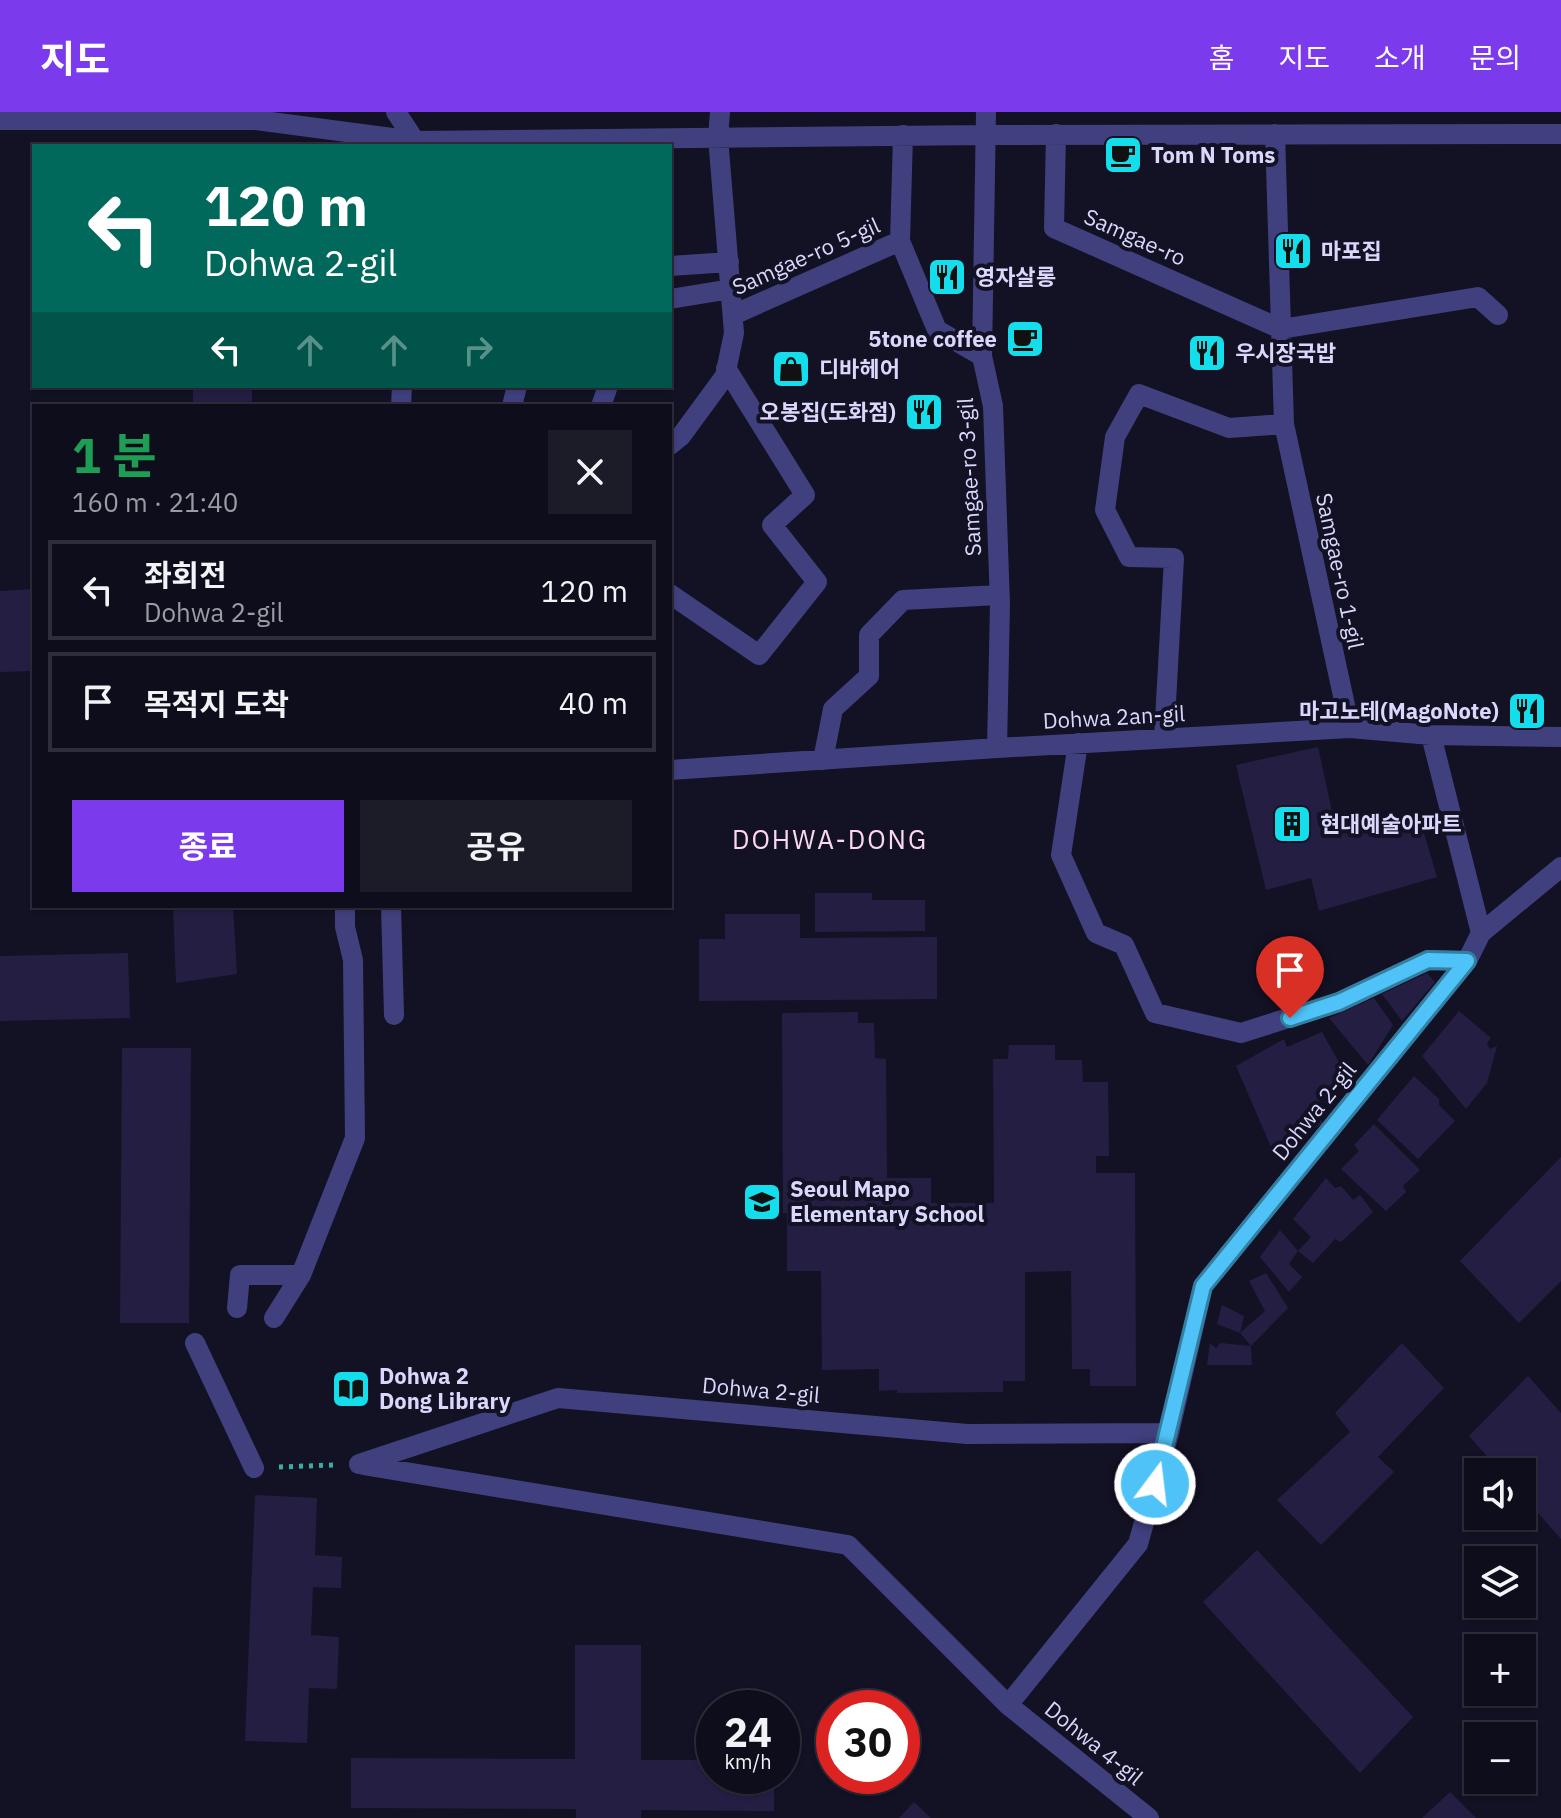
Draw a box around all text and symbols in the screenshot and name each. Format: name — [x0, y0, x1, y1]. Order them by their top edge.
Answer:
text: 지도 — [40, 34, 110, 83]
text: 홈 — [1209, 39, 1234, 76]
text: 지도 — [1278, 39, 1330, 76]
text: 소개 — [1374, 39, 1425, 76]
text: 문의 — [1469, 39, 1521, 76]
cafe icon: Tom N Toms — [1102, 134, 1144, 176]
place label: Tom N Toms — [1151, 140, 1275, 169]
text: 120 m — [204, 169, 368, 241]
icon: left — [72, 176, 176, 280]
street label: Samgae-ro — [1080, 201, 1191, 272]
street label: Samgae-ro 5-gil — [727, 210, 884, 301]
restaurant icon: 마포집 — [1272, 230, 1314, 272]
place label: 마포집 — [1321, 236, 1382, 265]
text: Dohwa 2-gil — [204, 239, 397, 286]
restaurant icon: 영자살롱 — [926, 256, 968, 298]
place label: 영자살롱 — [975, 262, 1056, 291]
cafe icon: 5tone coffee — [1004, 318, 1046, 360]
place label: 5tone coffee — [868, 324, 997, 353]
icon: left — [204, 328, 248, 372]
icon: ahead — [288, 328, 332, 372]
icon: ahead — [372, 328, 416, 372]
icon: right — [456, 328, 500, 372]
restaurant icon: 우시장국밥 — [1186, 332, 1228, 374]
place label: 우시장국밥 — [1235, 338, 1336, 367]
shop icon: 디바헤어 — [770, 348, 812, 390]
place label: 디바헤어 — [819, 354, 900, 383]
restaurant icon: 오봉집(도화점) — [903, 391, 945, 433]
place label: 오봉집(도화점) — [760, 397, 896, 426]
street label: Samgae-ro 3-gil — [950, 397, 987, 557]
text: 1 분 — [72, 424, 156, 486]
button: close — [548, 430, 632, 514]
text: 160 m · 21:40 — [72, 485, 238, 519]
street label: Samgae-ro 1-gil — [1310, 490, 1371, 652]
text: 좌회전 — [144, 555, 227, 594]
icon: left — [76, 568, 120, 612]
text: 120 m — [541, 571, 628, 610]
text: Dohwa 2-gil — [144, 595, 284, 629]
icon: arrive — [76, 680, 120, 724]
text: 40 m — [559, 683, 628, 722]
text: 목적지 도착 — [144, 684, 289, 723]
restaurant icon: 마고노테(MagoNote) — [1506, 690, 1548, 732]
place label: 마고노테(MagoNote) — [1299, 696, 1499, 725]
street label: Dohwa 2an-gil — [1042, 698, 1186, 735]
button: 종료 — [72, 800, 344, 892]
button: 공유 — [360, 800, 632, 892]
building icon: 현대예술아파트 — [1271, 803, 1313, 845]
place label: 현대예술아파트 — [1320, 809, 1462, 838]
district label: DOHWA-DONG — [732, 822, 928, 856]
pin — [1256, 936, 1324, 1018]
icon: arrive — [1268, 948, 1312, 992]
street label: Dohwa 2-gil — [1265, 1056, 1362, 1166]
place label: Seoul Mapo Elementary School — [790, 1174, 984, 1228]
school or university icon: Seoul Mapo Elementary School — [741, 1181, 783, 1223]
place label: Dohwa 2 Dong Library — [379, 1361, 511, 1415]
library icon: Dohwa 2 Dong Library — [330, 1368, 372, 1410]
street label: Dohwa 2-gil — [701, 1370, 821, 1409]
position arrow — [1113, 1442, 1197, 1526]
map controls — [1464, 1458, 1536, 1794]
button: sound — [1464, 1458, 1536, 1530]
button: layers — [1464, 1546, 1536, 1618]
button: + — [1464, 1634, 1536, 1706]
speed limit sign: 30 — [816, 1690, 920, 1794]
street label: Dohwa 4-gil — [1039, 1694, 1149, 1791]
text: 24 — [724, 1706, 772, 1758]
button: − — [1464, 1722, 1536, 1794]
text: km/h — [724, 1748, 772, 1775]

